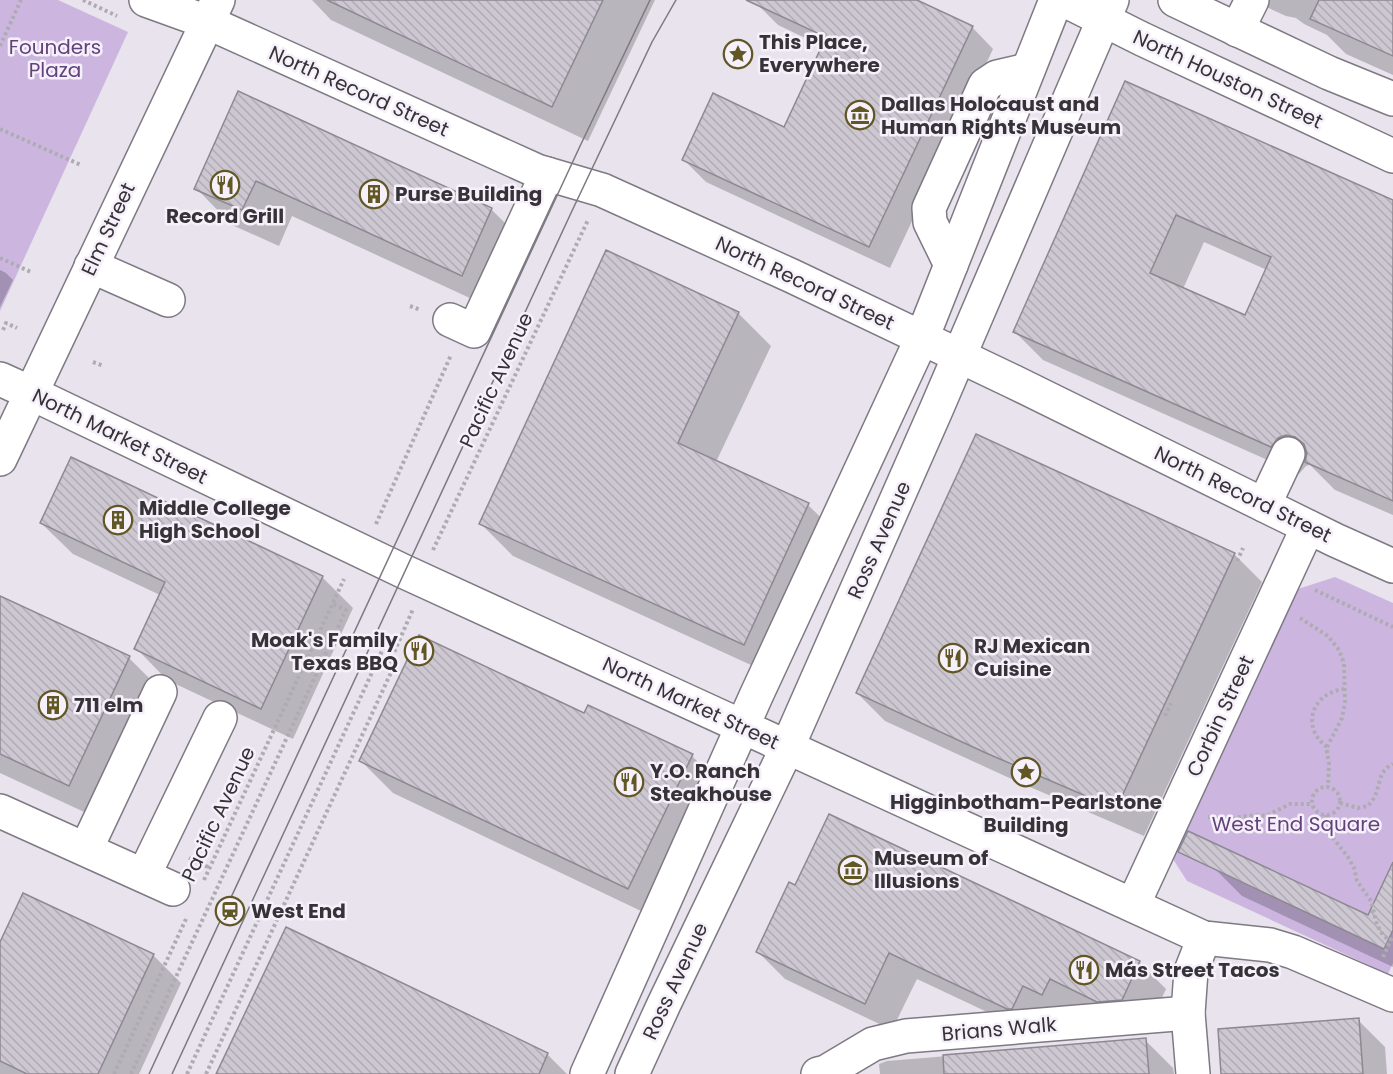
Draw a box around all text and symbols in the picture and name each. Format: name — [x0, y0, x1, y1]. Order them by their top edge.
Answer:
street label: North Houston Street — [1129, 23, 1327, 135]
place label: This Place, Everywhere — [759, 28, 880, 79]
park label: Founders Plaza — [9, 33, 101, 84]
place icon: This Place, Everywhere — [722, 38, 754, 70]
street label: North Record Street — [265, 39, 453, 143]
place label: Dallas Holocaust and Human Rights Museum — [881, 90, 1121, 141]
museum icon: Dallas Holocaust and Human Rights Museum — [844, 99, 876, 131]
restaurant icon: Record Grill — [209, 169, 241, 201]
street label: Elm Street — [74, 178, 142, 280]
building icon: Purse Building — [358, 178, 390, 210]
place label: Purse Building — [395, 180, 542, 208]
place label: Record Grill — [166, 202, 284, 230]
street label: North Record Street — [711, 229, 899, 337]
street label: Pacific Avenue — [452, 308, 540, 452]
street label: North Market Street — [28, 381, 212, 491]
street label: North Record Street — [1150, 439, 1336, 549]
street label: Ross Avenue — [841, 477, 917, 603]
place label: Middle College High School — [139, 494, 291, 545]
building icon: Middle College High School — [102, 504, 134, 536]
place label: Moak's Family Texas BBQ — [251, 626, 398, 677]
place label: RJ Mexican Cuisine — [974, 632, 1090, 683]
restaurant icon: Moak's Family Texas BBQ — [403, 635, 435, 667]
restaurant icon: RJ Mexican Cuisine — [937, 642, 969, 674]
street label: North Market Street — [598, 650, 784, 756]
street label: Corbin Street — [1180, 651, 1260, 781]
building icon: 711 elm — [37, 689, 69, 721]
place label: 711 elm — [74, 691, 143, 719]
street label: Pacific Avenue — [174, 742, 262, 886]
place icon: Higginbotham-Pearlstone Building — [1010, 756, 1042, 788]
place label: Y.O. Ranch Steakhouse — [650, 757, 772, 808]
restaurant icon: Y.O. Ranch Steakhouse — [613, 766, 645, 798]
place label: Higginbotham-Pearlstone Building — [890, 788, 1162, 839]
park label: West End Square — [1212, 810, 1380, 838]
place label: Museum of Illusions — [874, 844, 988, 895]
museum icon: Museum of Illusions — [837, 854, 869, 886]
station icon: West End — [214, 895, 246, 927]
place label: West End — [251, 897, 346, 925]
street label: Ross Avenue — [636, 918, 714, 1044]
restaurant icon: Más Street Tacos — [1068, 954, 1100, 986]
place label: Más Street Tacos — [1105, 956, 1280, 984]
street label: Brians Walk — [940, 1010, 1058, 1048]

